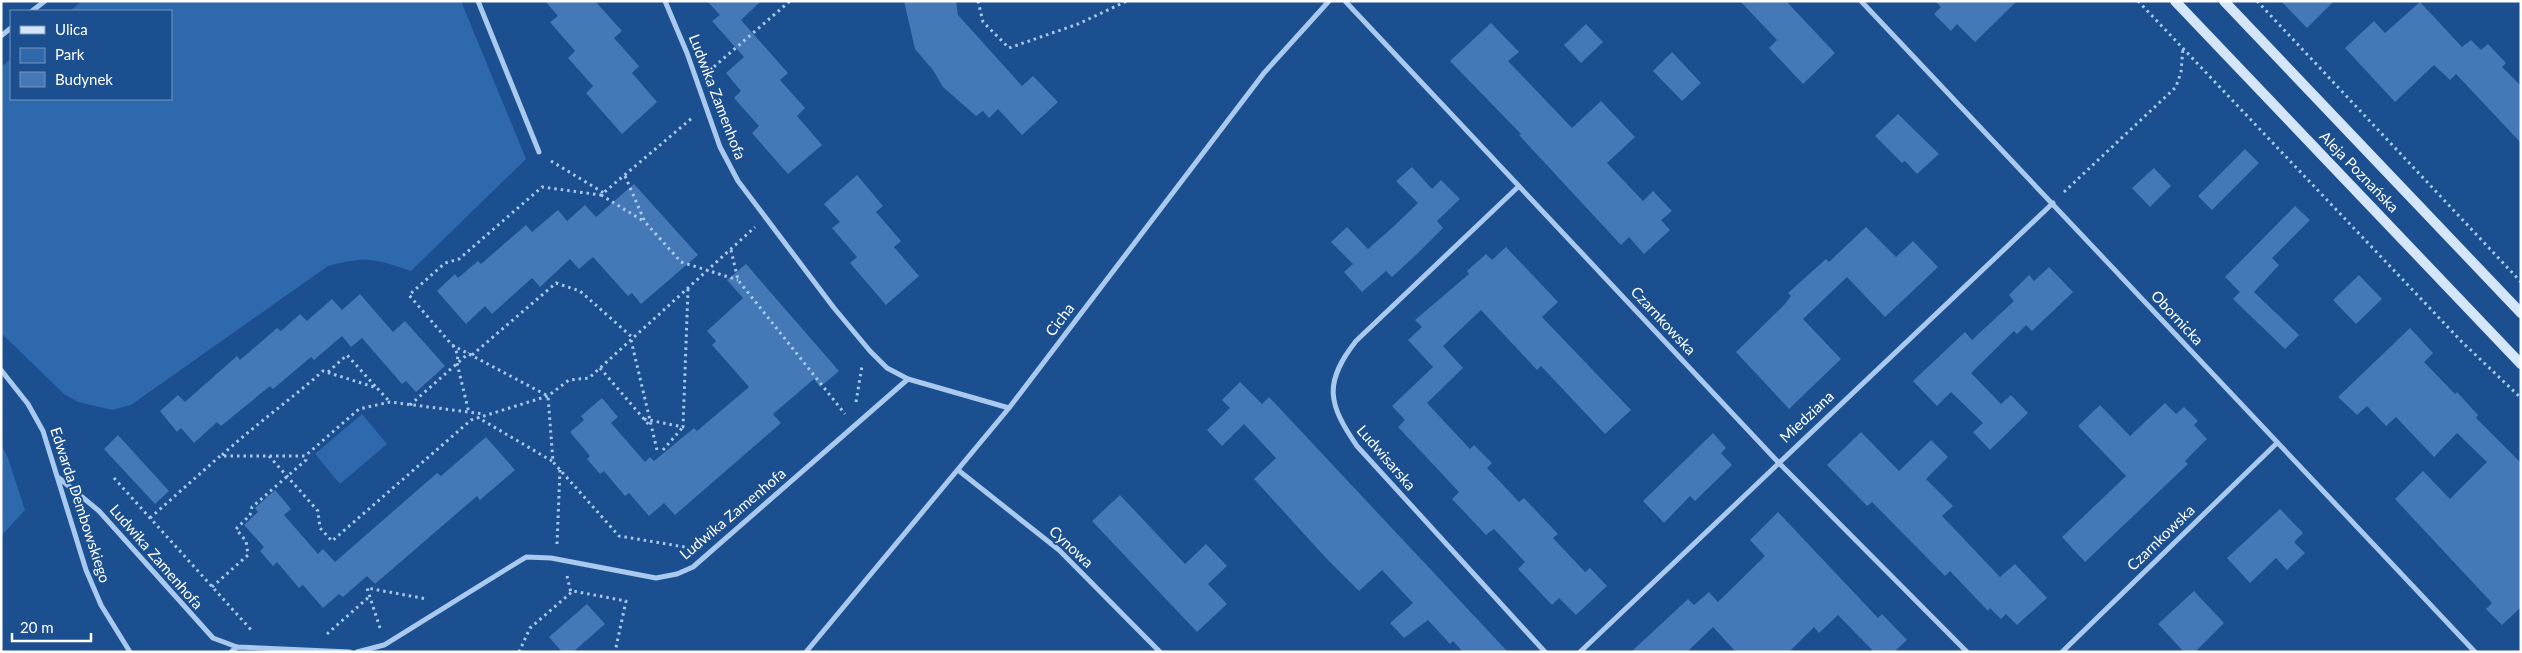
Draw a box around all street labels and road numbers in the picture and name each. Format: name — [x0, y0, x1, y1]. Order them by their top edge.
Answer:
street label: Ludwika Zamenhofa — [686, 31, 750, 162]
street label: Aleja Poznańska — [2316, 127, 2403, 216]
street label: Czarnkowska — [1627, 282, 1700, 358]
street label: Obornicka — [2148, 286, 2208, 348]
street label: Cicha — [1041, 299, 1077, 339]
street label: Miedziana — [1776, 387, 1837, 446]
street label: Ludwisarska — [1354, 421, 1420, 494]
street label: Edwarda Dembowskiego — [47, 425, 115, 585]
street label: Ludwika Zamenhofa — [676, 464, 789, 563]
street label: Ludwika Zamenhofa — [106, 500, 207, 612]
street label: Czarnkowska — [2123, 501, 2198, 574]
street label: Cynowa — [1046, 521, 1097, 571]

